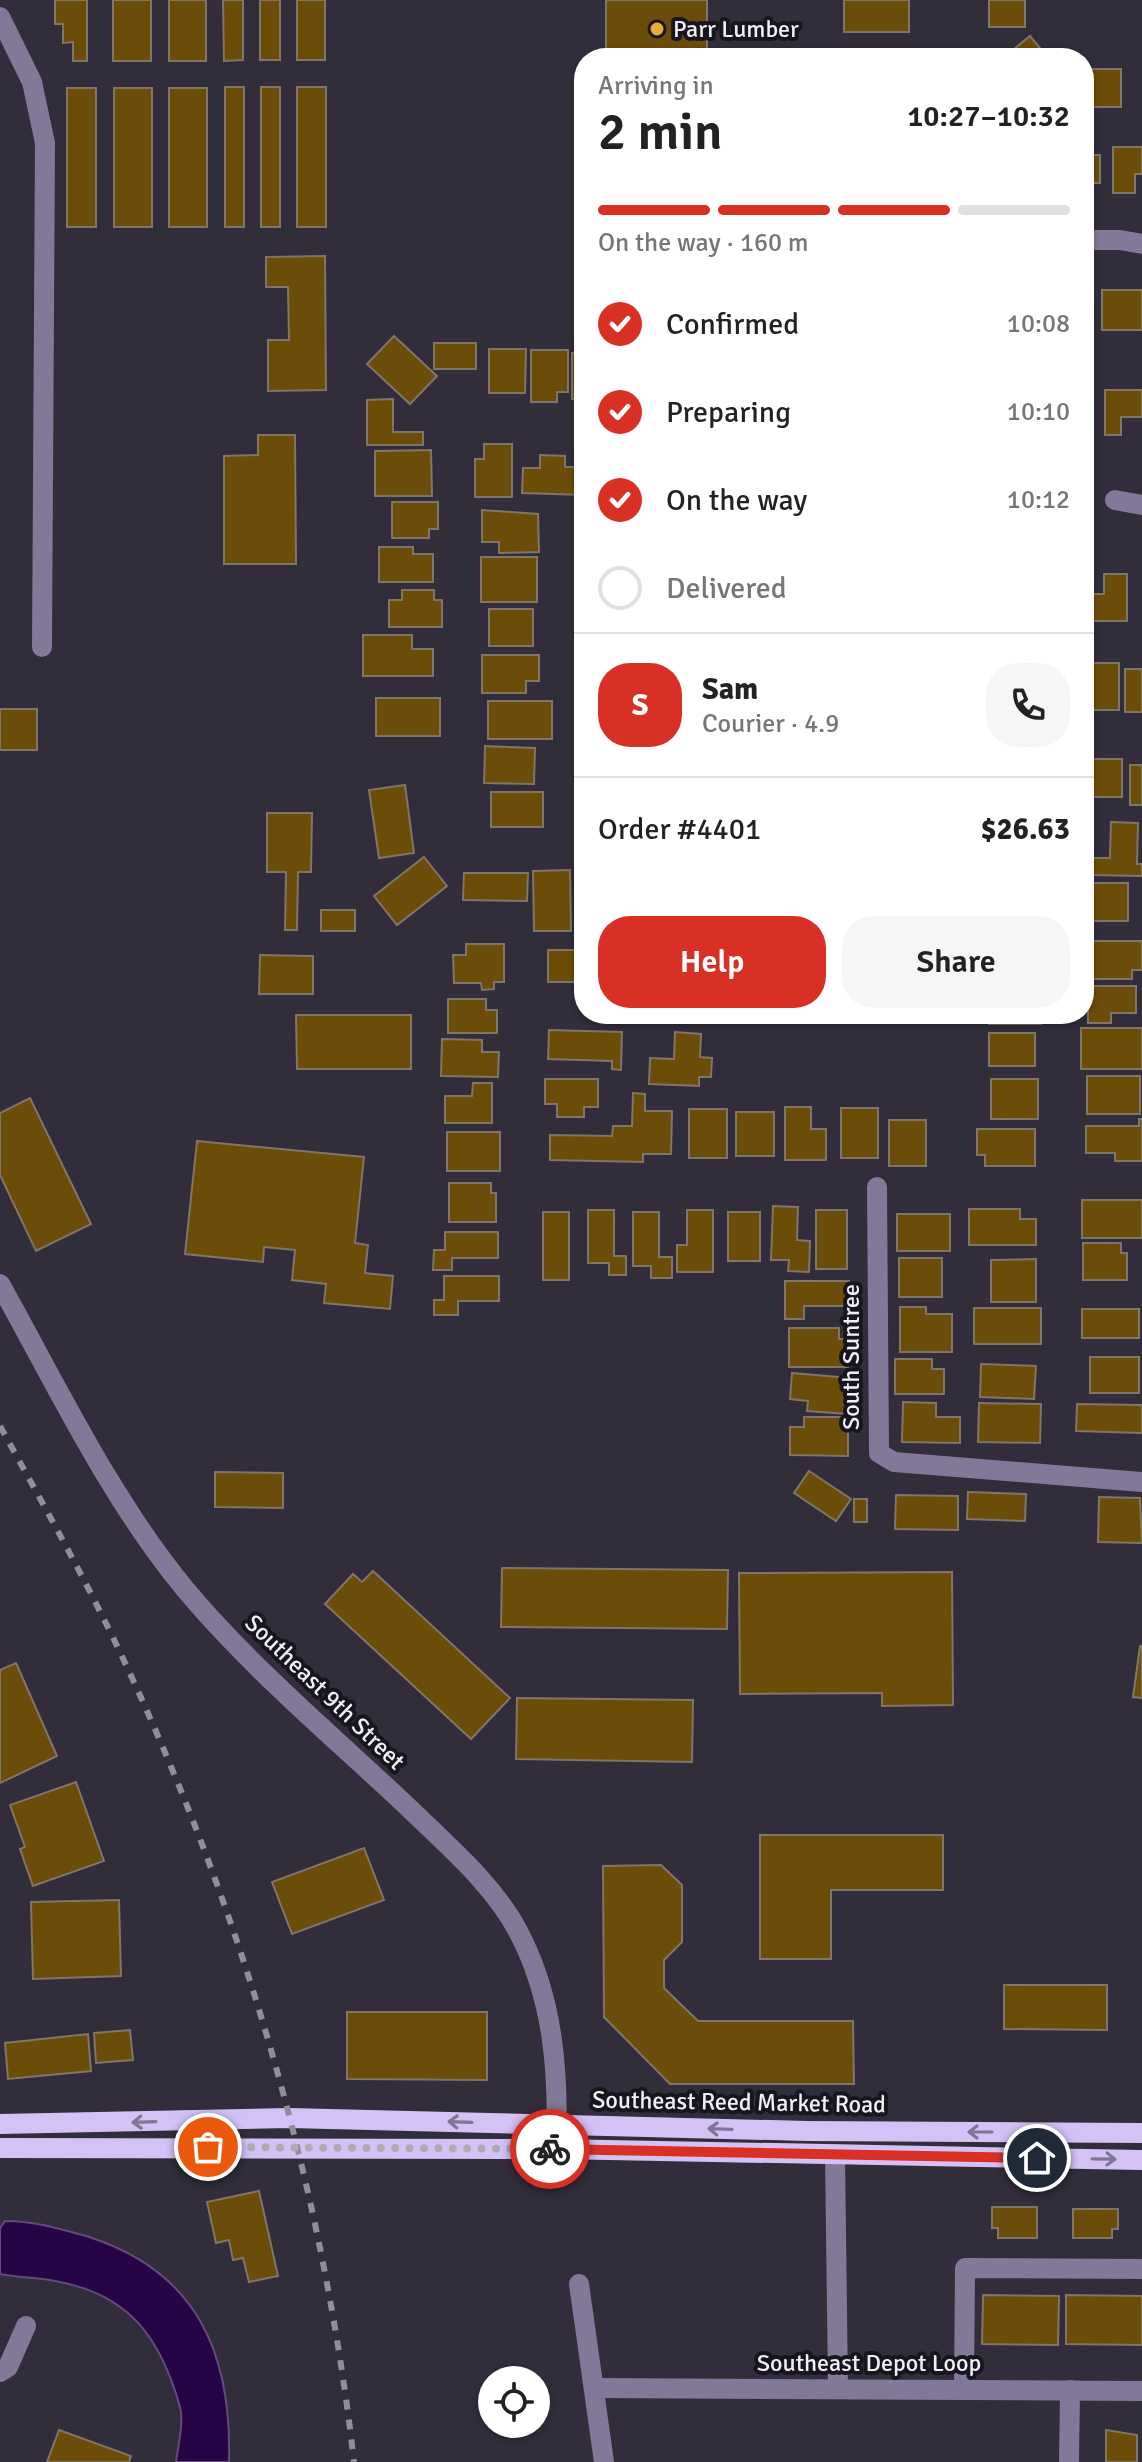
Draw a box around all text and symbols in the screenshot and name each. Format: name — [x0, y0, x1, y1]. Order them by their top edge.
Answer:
place label: Parr Lumber — [673, 14, 799, 44]
marker: Parr Lumber — [648, 20, 666, 38]
text: Arriving in — [598, 70, 714, 102]
text: 10:27–10:32 — [907, 98, 1070, 135]
text: 2 min — [598, 100, 723, 164]
text: On the way · 160 m — [598, 227, 808, 259]
icon: check — [598, 302, 642, 346]
text: Confirmed — [666, 306, 799, 343]
text: 10:08 — [1007, 308, 1070, 340]
icon: check — [598, 390, 642, 434]
text: Preparing — [666, 394, 791, 431]
text: 10:10 — [1007, 396, 1070, 428]
icon: check — [598, 478, 642, 522]
text: On the way — [666, 482, 807, 519]
text: 10:12 — [1007, 484, 1070, 516]
text: Delivered — [666, 570, 787, 607]
button: phone — [986, 663, 1070, 747]
text: Sam — [702, 671, 758, 708]
text: S — [632, 687, 648, 724]
text: Courier · 4.9 — [702, 708, 839, 740]
text: Order #4401 — [598, 811, 761, 848]
text: $26.63 — [980, 811, 1070, 848]
button: Help — [598, 916, 826, 1008]
button: Share — [842, 916, 1070, 1008]
street label: South Suntree — [836, 1284, 866, 1430]
street label: Southeast 9th Street — [239, 1608, 411, 1776]
street label: Southeast Reed Market Road — [592, 2084, 886, 2120]
courier — [510, 2109, 590, 2189]
pin — [174, 2113, 242, 2181]
one-way arrow — [131, 2115, 158, 2130]
one-way arrow — [447, 2115, 474, 2130]
one-way arrow — [707, 2121, 734, 2136]
one-way arrow — [967, 2124, 994, 2140]
pin — [1003, 2124, 1071, 2192]
icon: bag — [186, 2125, 230, 2169]
icon: bike — [528, 2127, 572, 2171]
icon: home — [1015, 2136, 1059, 2180]
one-way arrow — [1090, 2151, 1117, 2167]
street label: Southeast Depot Loop — [757, 2348, 981, 2378]
map controls — [478, 2366, 550, 2438]
button: locate — [478, 2366, 550, 2438]

